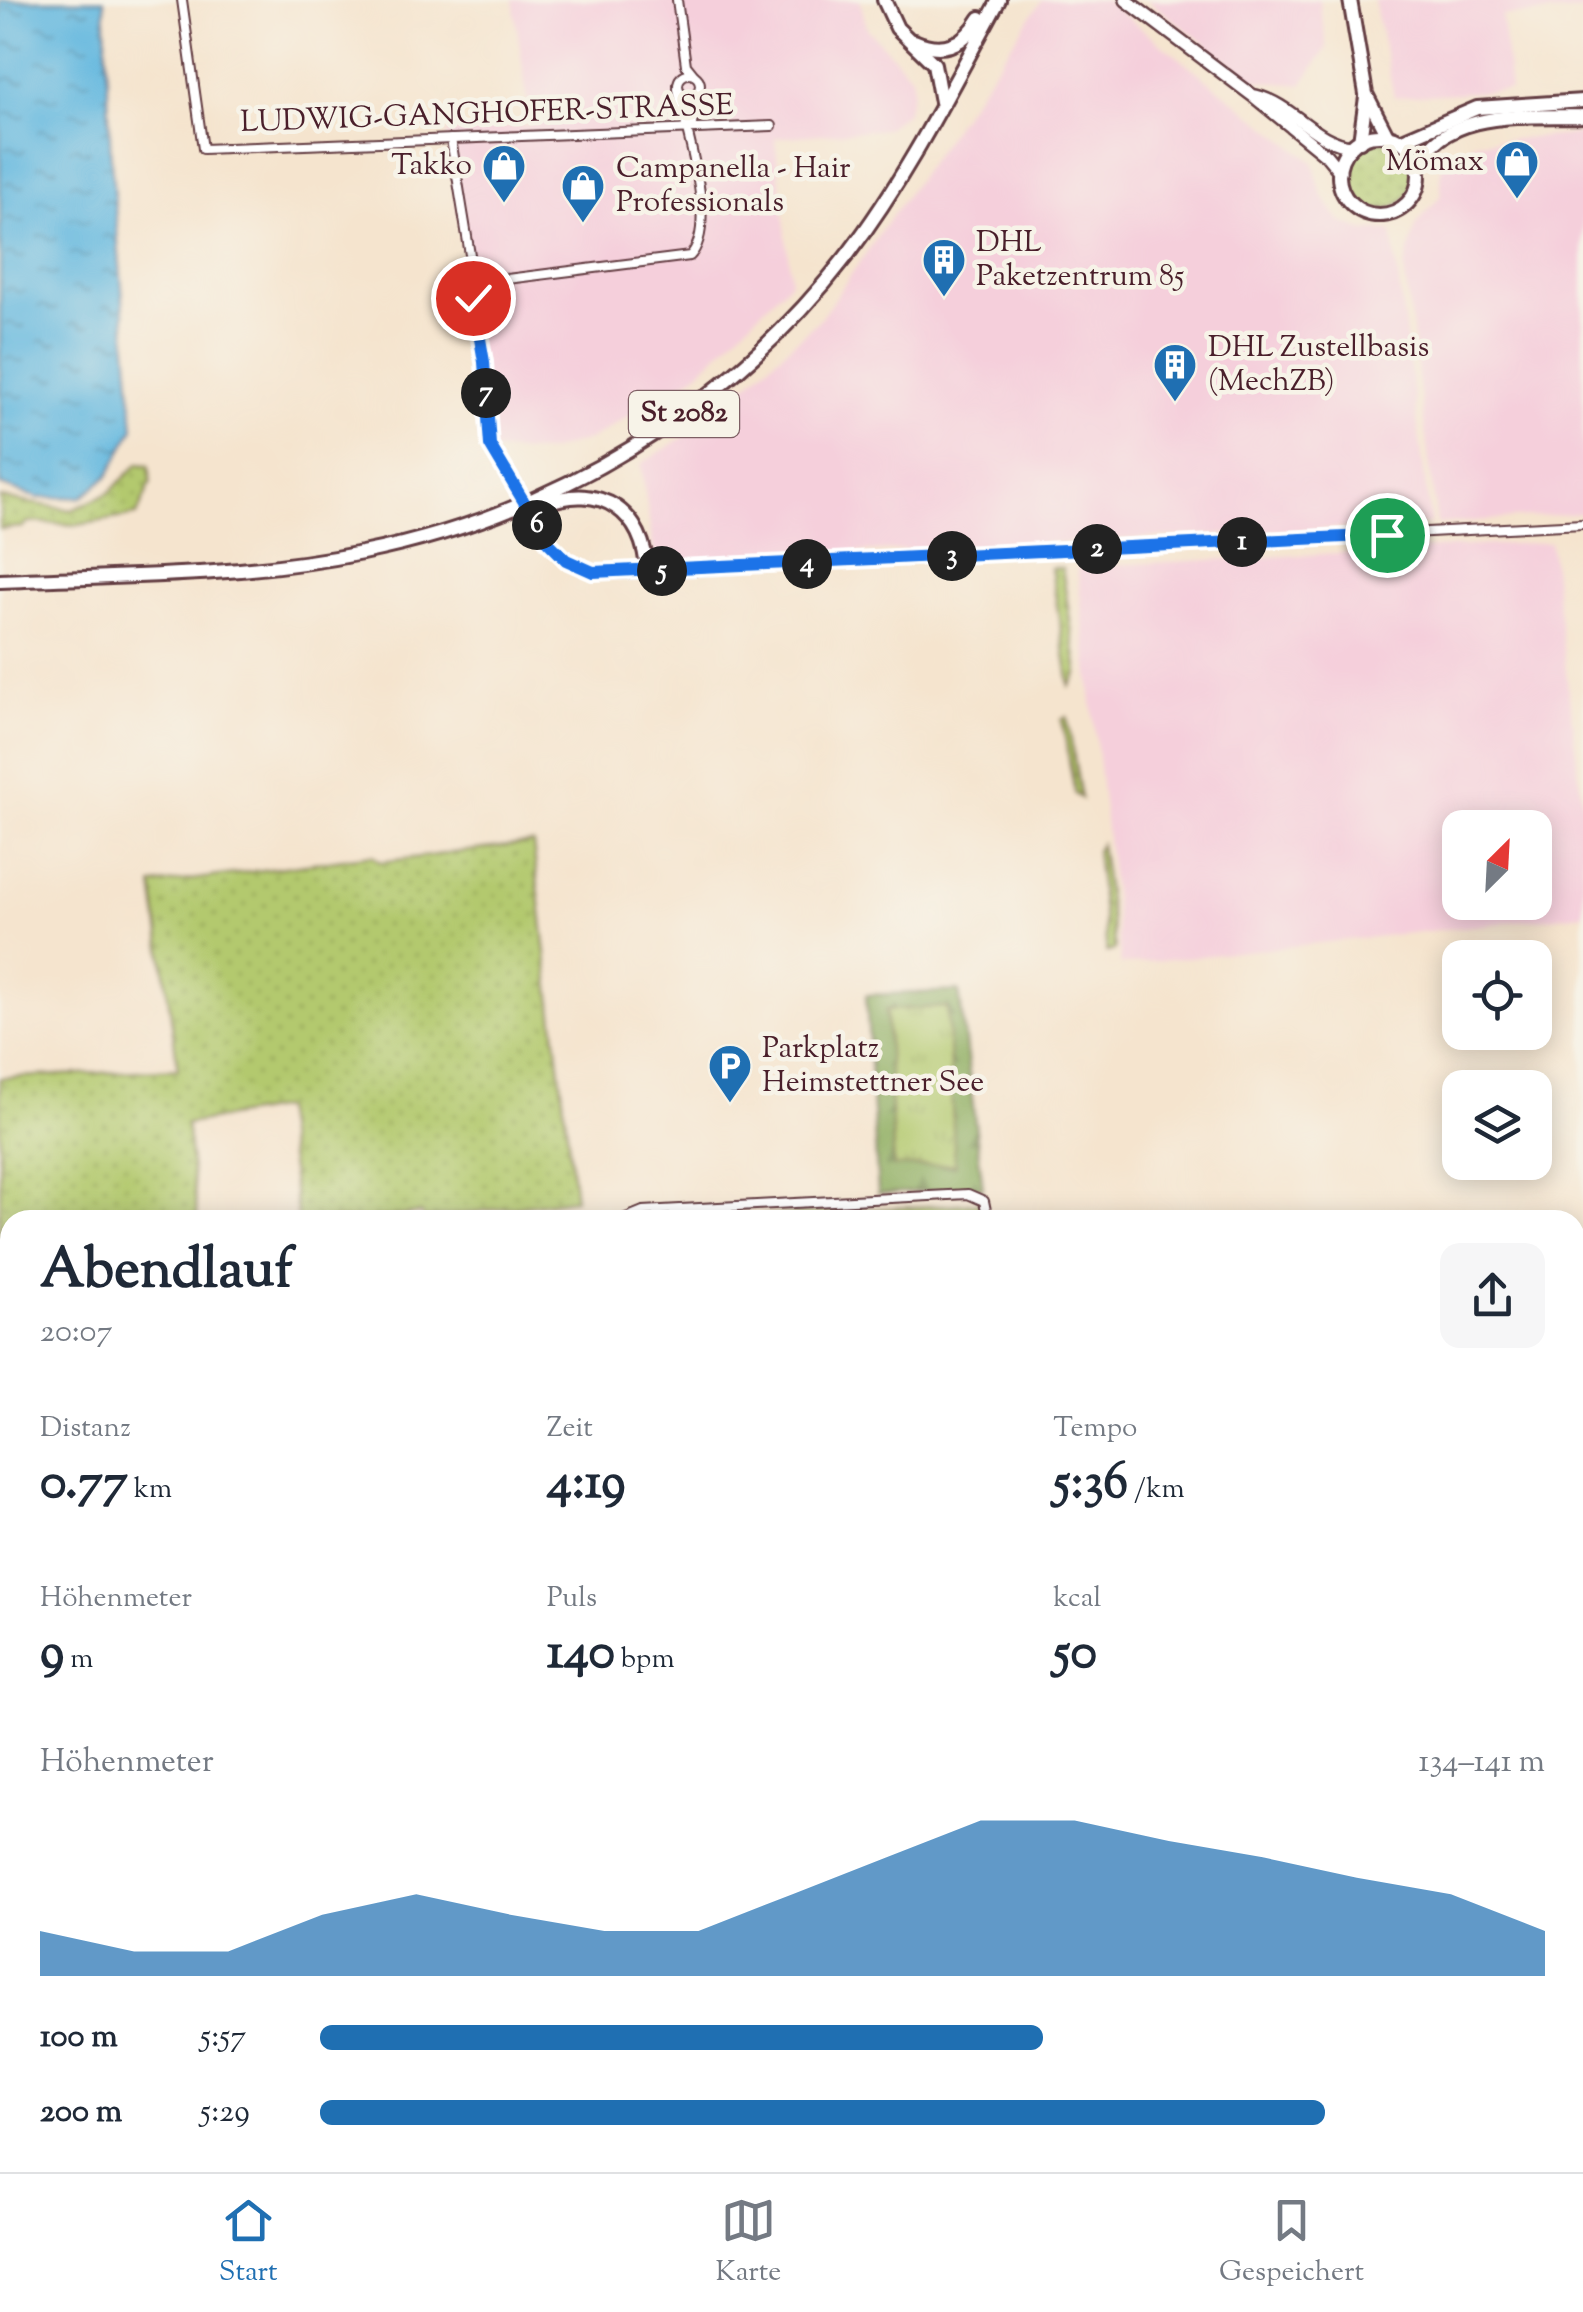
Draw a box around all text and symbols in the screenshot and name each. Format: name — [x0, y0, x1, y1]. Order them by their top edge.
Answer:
street label: LUDWIG-GANGHOFER-STRASSE — [240, 85, 734, 145]
shop icon: Mömax — [1494, 139, 1540, 200]
place label: Mömax — [1385, 141, 1484, 184]
shop icon: Takko — [481, 143, 527, 204]
place label: Takko — [391, 145, 472, 188]
place label: Campanella - Hair Professionals — [616, 148, 851, 225]
shop icon: Campanella - Hair Professionals — [560, 163, 606, 224]
place label: DHL Paketzentrum 85 — [976, 222, 1184, 299]
building icon: DHL Paketzentrum 85 — [921, 237, 967, 298]
pin — [431, 256, 516, 341]
icon: check — [446, 271, 501, 326]
place label: DHL Zustellbasis (MechZB) — [1208, 327, 1429, 404]
building icon: DHL Zustellbasis (MechZB) — [1152, 342, 1198, 403]
pin: 7 — [461, 368, 511, 418]
text: 7 — [479, 373, 493, 413]
road number: St 2082 — [629, 391, 739, 437]
pin — [1345, 493, 1430, 578]
pin: 6 — [512, 500, 562, 550]
text: 6 — [530, 505, 544, 545]
icon: arrive — [1360, 508, 1415, 563]
pin: 1 — [1217, 517, 1267, 567]
text: 1 — [1237, 522, 1247, 562]
pin: 2 — [1072, 524, 1122, 574]
text: 2 — [1090, 529, 1104, 569]
pin: 3 — [927, 531, 977, 581]
text: 3 — [946, 536, 958, 576]
pin: 4 — [782, 539, 832, 589]
text: 4 — [800, 544, 814, 584]
pin: 5 — [637, 546, 687, 596]
text: 5 — [657, 551, 667, 591]
north arrow — [1442, 810, 1552, 920]
map controls — [1442, 810, 1552, 1180]
button: locate — [1442, 940, 1552, 1050]
place label: Parkplatz Heimstettner See — [762, 1028, 984, 1105]
parking icon: Parkplatz Heimstettner See — [707, 1043, 753, 1104]
button: layers — [1442, 1070, 1552, 1180]
text: Abendlauf — [40, 1233, 293, 1312]
button: share — [1440, 1243, 1545, 1348]
text: 20:07 — [40, 1310, 113, 1356]
text: Distanz — [40, 1409, 131, 1449]
text: Zeit — [547, 1409, 593, 1449]
text: Tempo — [1053, 1409, 1137, 1449]
text: 0.77 — [40, 1449, 128, 1521]
text: 4:19 — [547, 1449, 626, 1521]
text: 5:36 — [1053, 1449, 1128, 1521]
text: km — [128, 1470, 172, 1510]
text: /km — [1128, 1470, 1185, 1510]
text: Höhenmeter — [40, 1579, 192, 1619]
text: Puls — [547, 1579, 597, 1619]
text: kcal — [1053, 1579, 1101, 1619]
text: 9 — [40, 1619, 64, 1691]
text: 140 — [547, 1619, 615, 1691]
text: 50 — [1053, 1619, 1097, 1691]
text: m — [64, 1640, 93, 1680]
text: bpm — [615, 1640, 675, 1680]
text: Höhenmeter — [40, 1740, 214, 1786]
text: 134–141 m — [1419, 1740, 1545, 1786]
text: 100 m — [40, 2015, 118, 2061]
text: 5:57 — [200, 2015, 246, 2061]
text: 200 m — [40, 2090, 122, 2136]
text: 5:29 — [200, 2090, 250, 2136]
tab: Start — [219, 2193, 278, 2293]
tab: Karte — [715, 2193, 781, 2293]
tab: Gespeichert — [1219, 2193, 1364, 2293]

